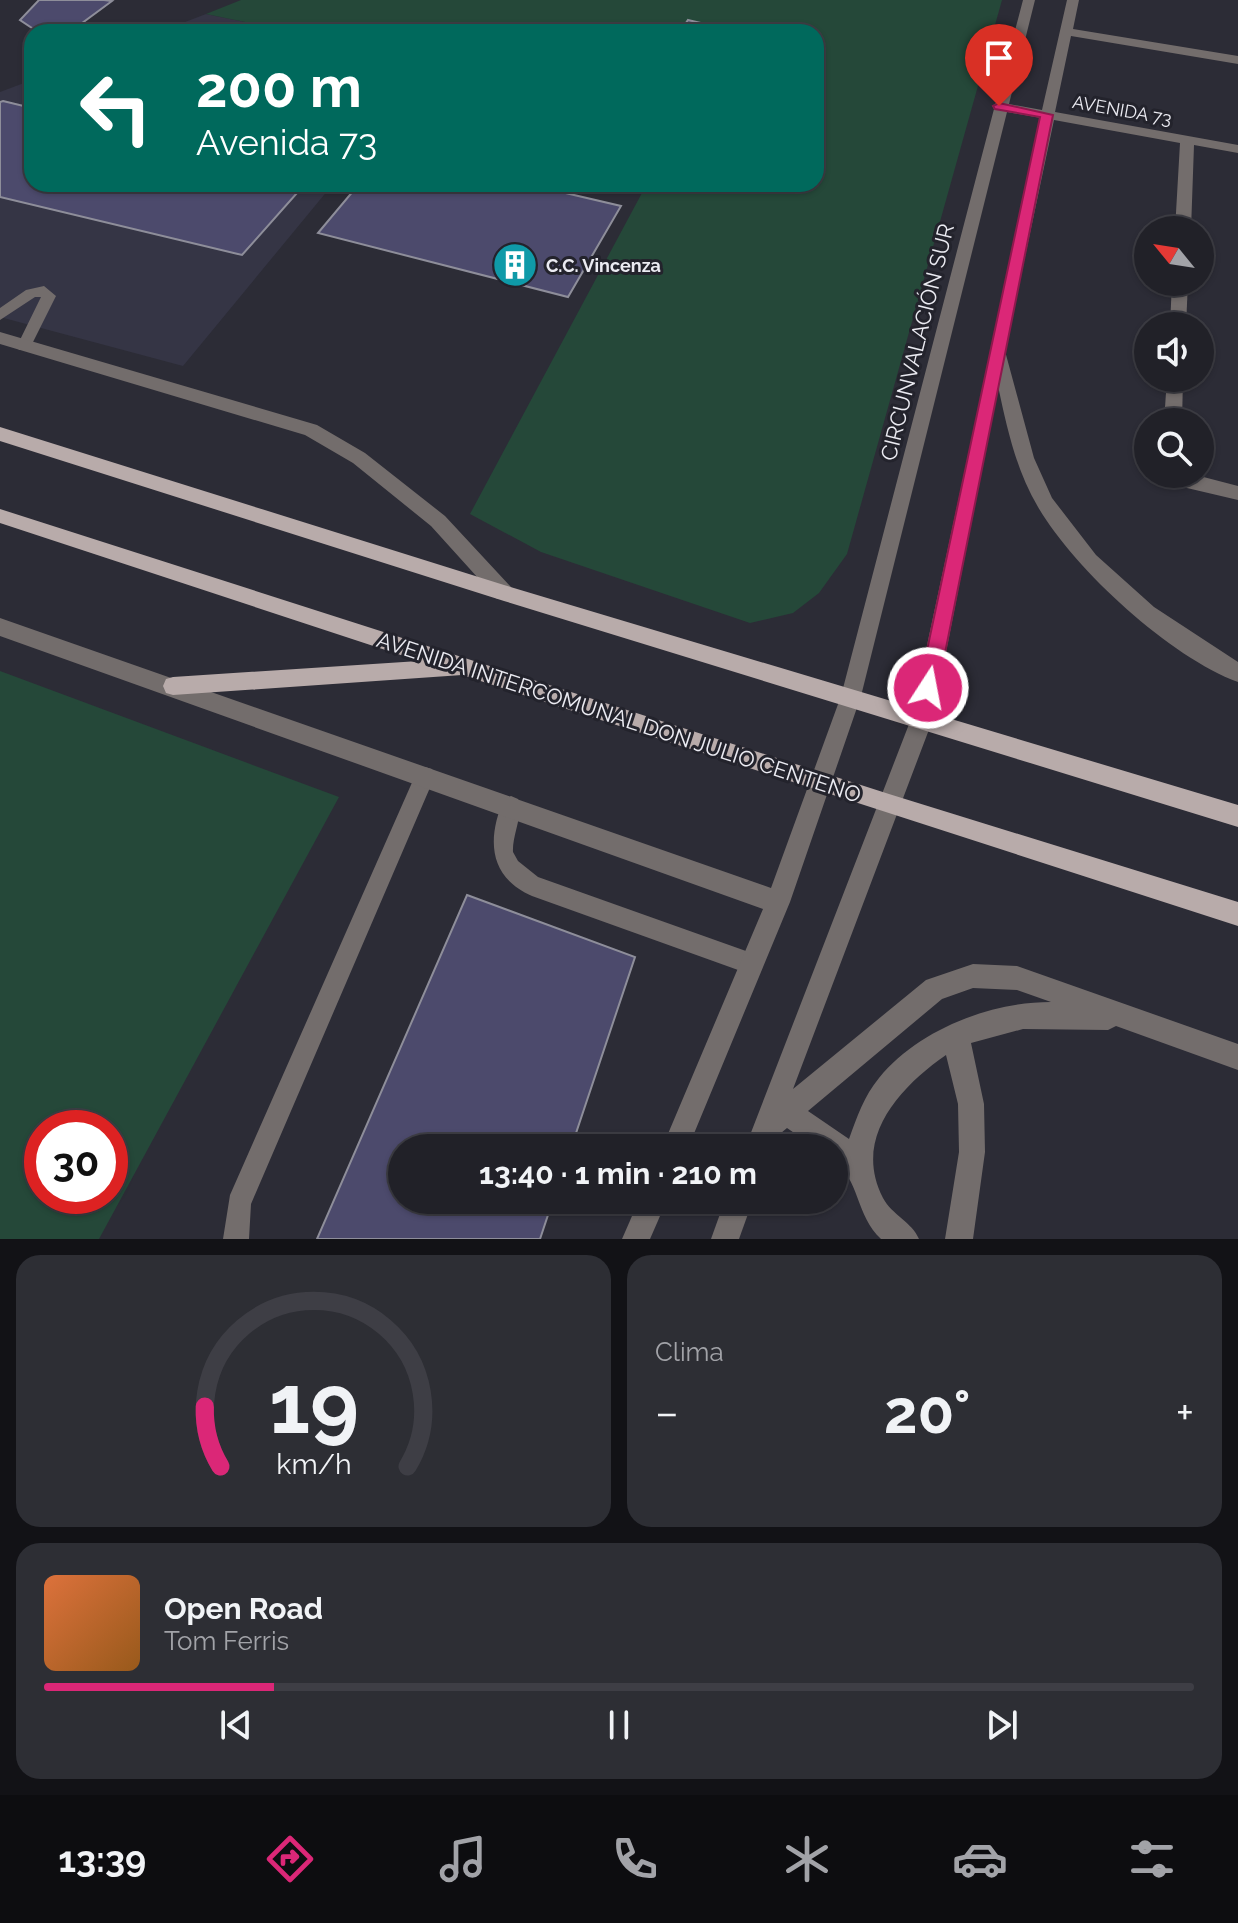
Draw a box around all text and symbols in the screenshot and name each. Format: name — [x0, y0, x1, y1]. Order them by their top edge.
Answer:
pin — [965, 24, 1033, 106]
icon: arrive — [977, 36, 1021, 80]
text: 200 m — [196, 54, 362, 120]
icon: left — [64, 56, 168, 160]
street label: AVENIDA 73 — [1071, 91, 1173, 129]
text: Avenida 73 — [196, 121, 377, 163]
north arrow — [1134, 216, 1214, 296]
map controls — [1134, 216, 1214, 488]
street label: CIRCUNVALACIÓN SUR — [875, 221, 959, 463]
building icon: C.C. Vincenza — [491, 241, 539, 289]
place label: C.C. Vincenza — [546, 255, 661, 276]
button: sound — [1134, 312, 1214, 392]
button: search — [1134, 408, 1214, 488]
street label: AVENIDA INTERCOMUNAL DON JULIO CENTENO — [374, 626, 864, 808]
position arrow — [886, 646, 970, 730]
speed limit sign: 30 — [24, 1110, 128, 1214]
text: 13:40 · 1 min · 210 m — [479, 1156, 757, 1191]
text: Clima — [655, 1337, 724, 1367]
text: 19 — [268, 1355, 359, 1452]
text: 20° — [884, 1377, 971, 1447]
text: − — [655, 1387, 679, 1438]
text: + — [1176, 1387, 1194, 1438]
text: km/h — [276, 1447, 351, 1481]
text: Open Road — [164, 1591, 323, 1626]
text: Tom Ferris — [164, 1626, 289, 1656]
icon: previous — [214, 1703, 258, 1747]
icon: pause — [597, 1703, 641, 1747]
icon: next — [980, 1703, 1024, 1747]
icon: directions — [262, 1831, 318, 1887]
icon: music — [435, 1831, 491, 1887]
icon: phone — [607, 1831, 663, 1887]
icon: climate — [779, 1831, 835, 1887]
icon: car — [952, 1831, 1008, 1887]
icon: filters — [1124, 1831, 1180, 1887]
text: 13:39 — [58, 1838, 146, 1880]

